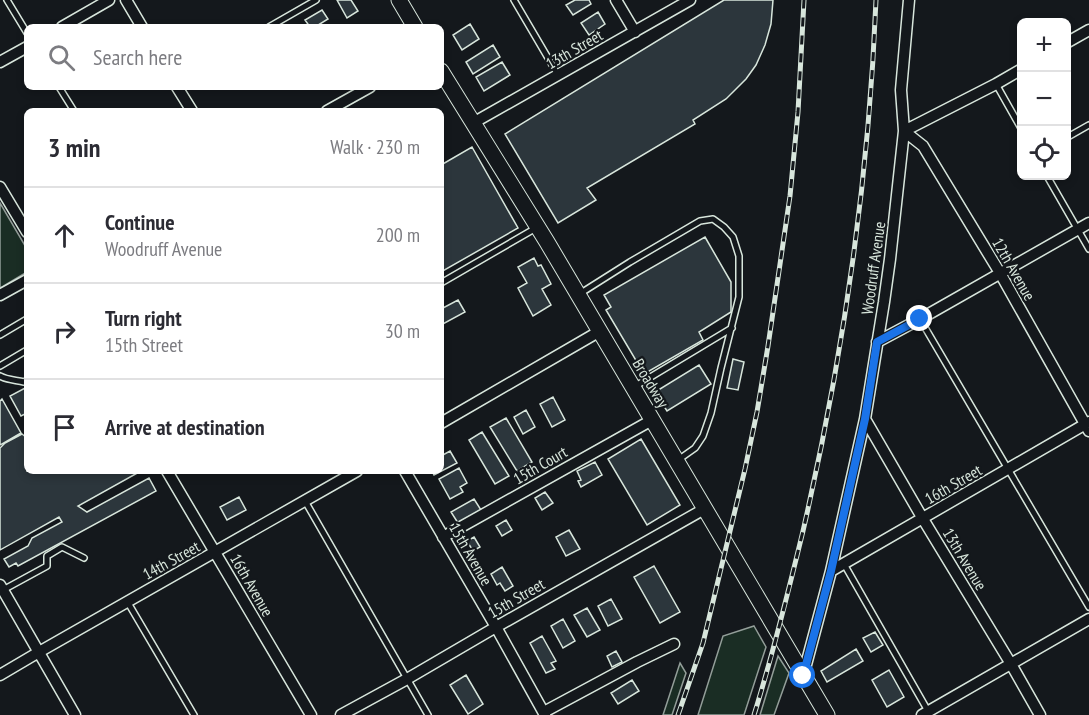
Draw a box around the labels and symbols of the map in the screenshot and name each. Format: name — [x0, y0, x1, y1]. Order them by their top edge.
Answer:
street label: 13th Street — [542, 24, 607, 73]
street label: Woodruff Avenue — [857, 220, 889, 316]
street label: 12th Avenue — [988, 234, 1040, 304]
route end — [906, 305, 932, 331]
street label: Broadway — [629, 355, 673, 411]
street label: 15th Court — [509, 441, 571, 488]
street label: 16th Street — [921, 459, 986, 508]
street label: 15th Avenue — [445, 519, 497, 589]
street label: 13th Avenue — [939, 524, 991, 594]
street label: 14th Street — [139, 536, 204, 584]
street label: 16th Avenue — [226, 550, 278, 620]
street label: 15th Street — [484, 573, 549, 622]
route start — [789, 662, 815, 688]

